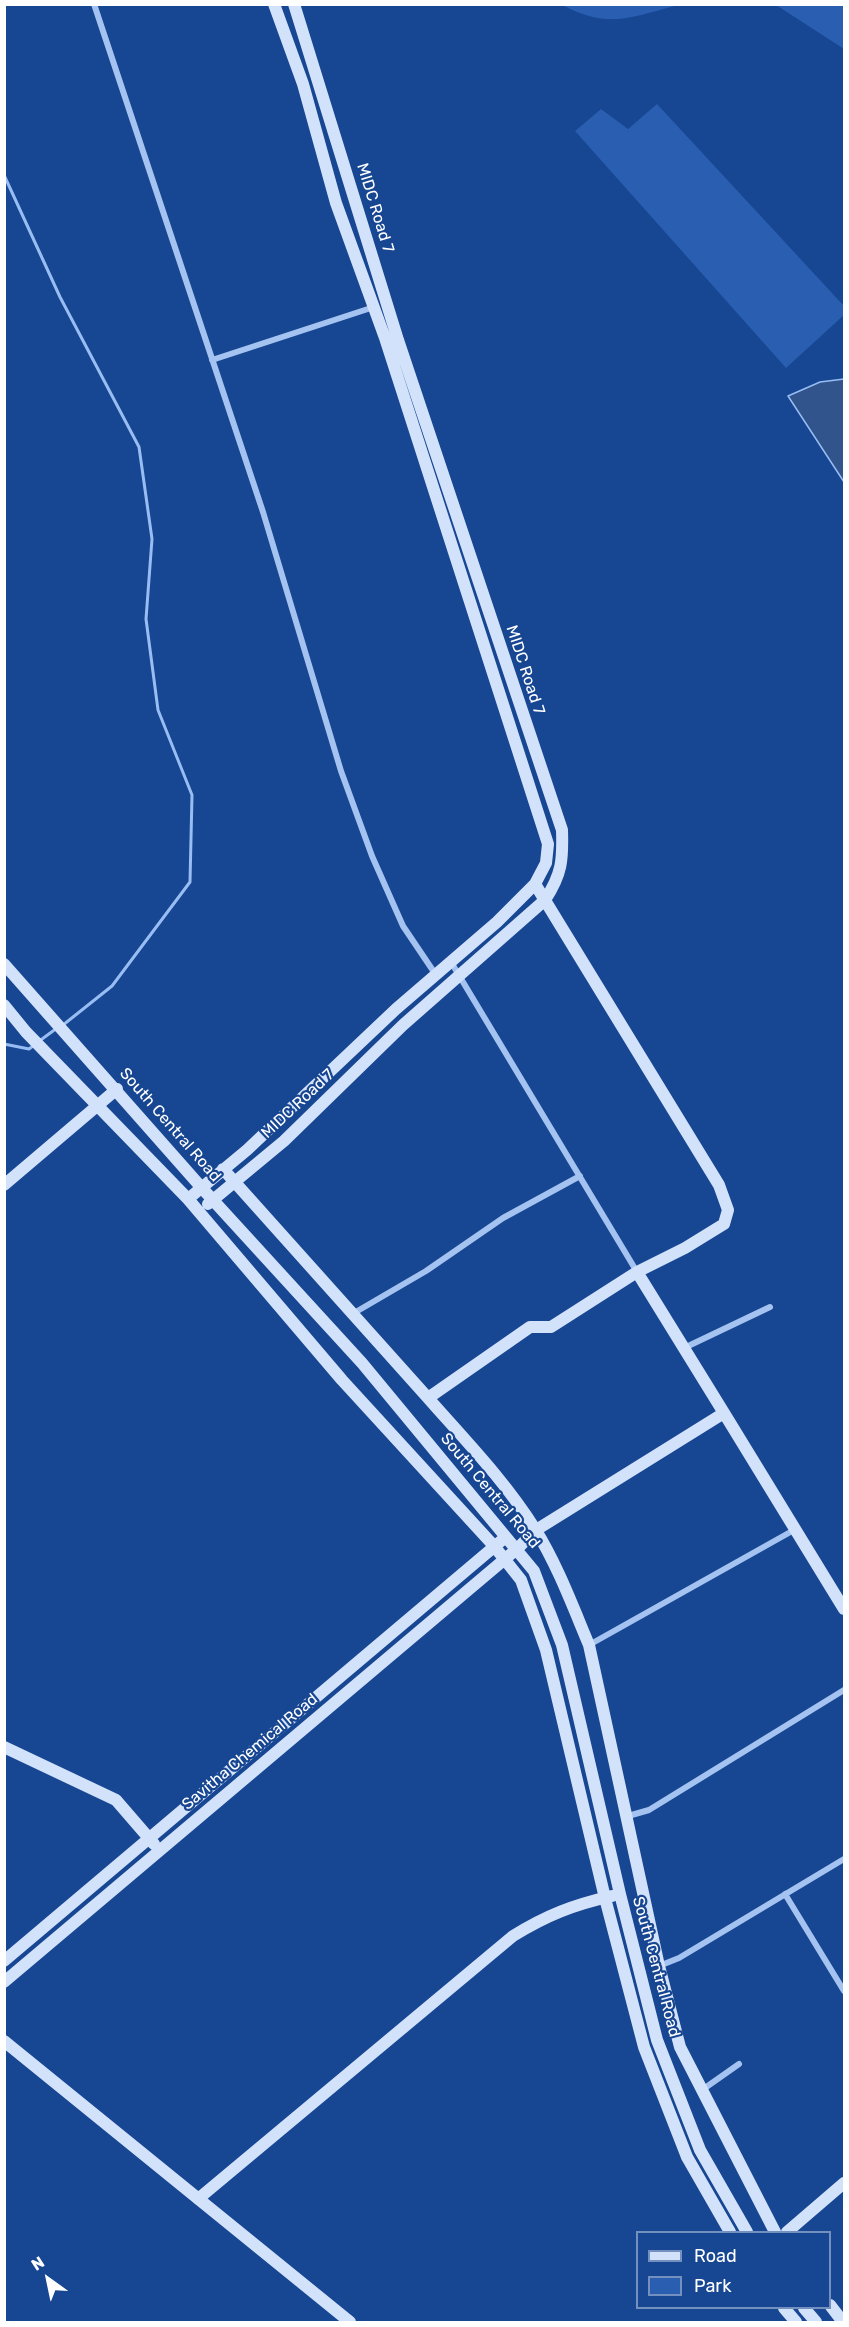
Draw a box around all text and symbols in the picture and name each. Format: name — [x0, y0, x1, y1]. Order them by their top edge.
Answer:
street label: MIDC Road 7 — [352, 161, 398, 255]
street label: MIDC Road 7 — [502, 623, 548, 717]
street label: South Central Road — [115, 1064, 225, 1186]
street label: MIDC Road 7 — [258, 1065, 338, 1143]
street label: South Central Road — [436, 1429, 544, 1553]
street label: Savitha Chemical Road — [178, 1690, 322, 1814]
street label: South Central Road — [628, 1895, 684, 2039]
legend — [636, 2231, 831, 2309]
text: Road — [694, 2245, 737, 2267]
north arrow — [18, 2249, 78, 2309]
text: N — [28, 2252, 48, 2275]
text: Park — [694, 2275, 731, 2297]

